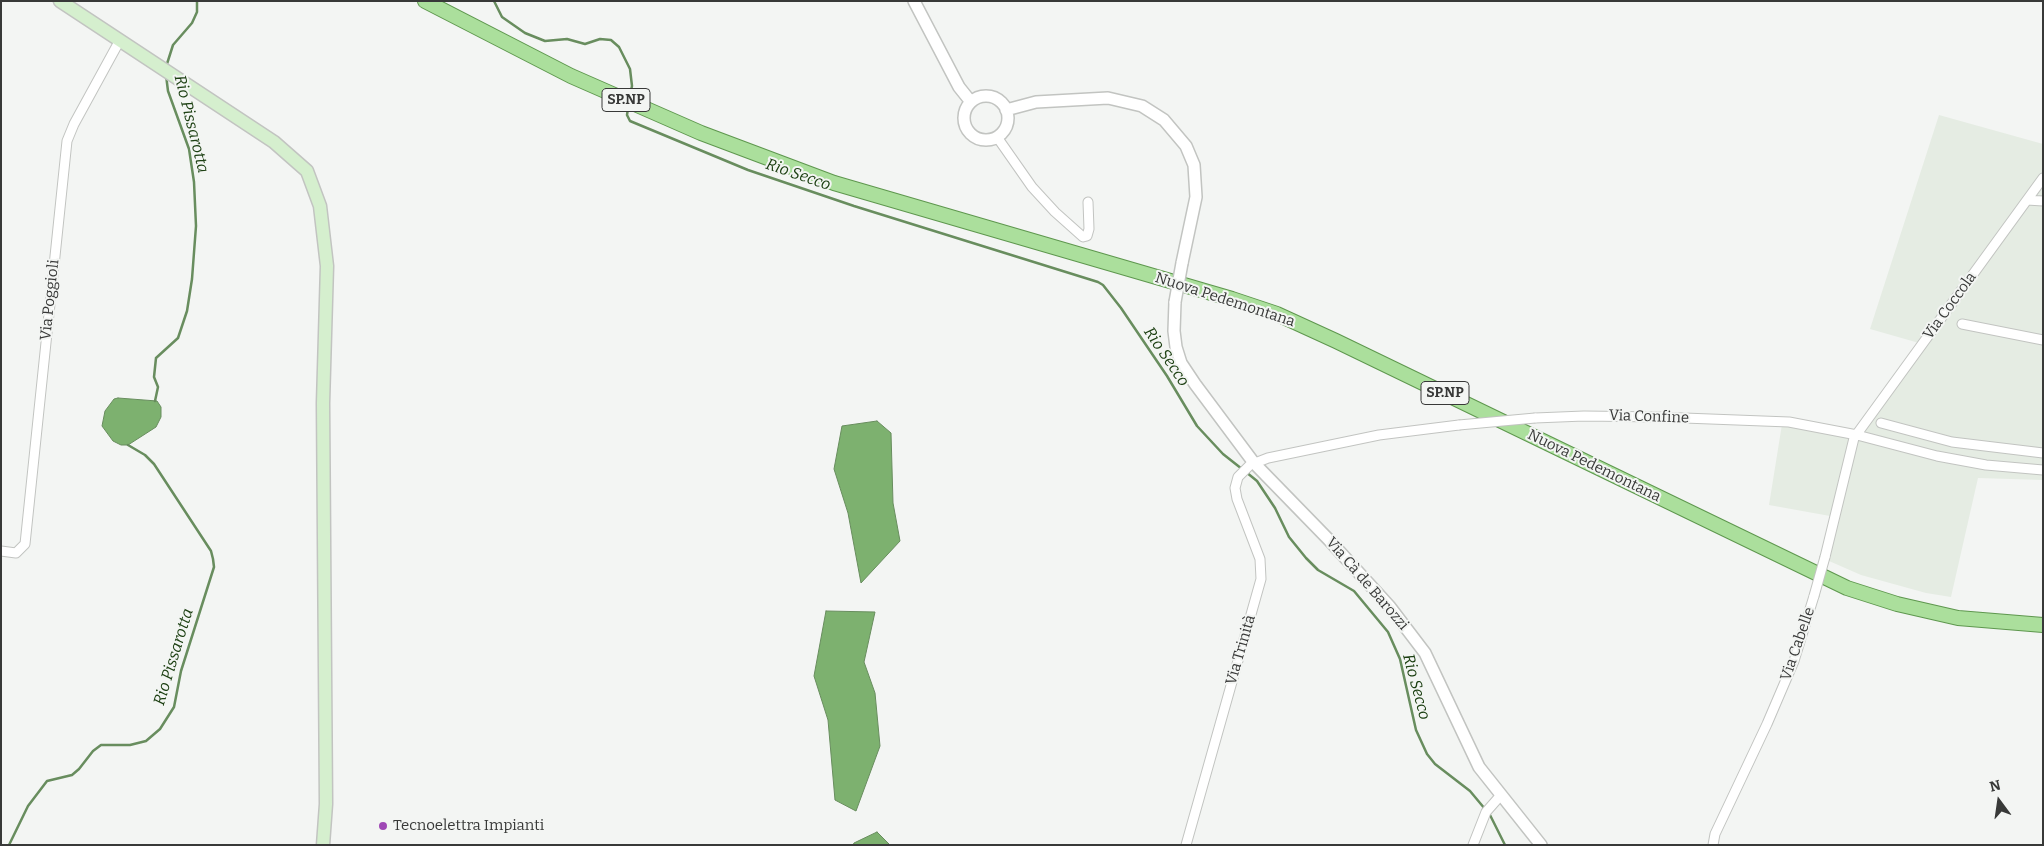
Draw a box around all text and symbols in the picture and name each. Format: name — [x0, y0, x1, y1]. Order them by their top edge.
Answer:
water label: Rio Pissarotta — [170, 73, 212, 175]
road number: SP.NP — [602, 88, 650, 112]
water label: Rio Secco — [763, 155, 833, 195]
street label: Via Poggioli — [37, 259, 63, 341]
street label: Nuova Pedemontana — [1153, 269, 1297, 331]
street label: Via Coccola — [1920, 269, 1980, 343]
water label: Rio Secco — [1139, 324, 1193, 390]
road number: SP.NP — [1421, 382, 1469, 404]
street label: Via Confine — [1609, 407, 1689, 427]
street label: Nuova Pedemontana — [1524, 426, 1664, 506]
street label: Via Cà de Barozzi — [1322, 534, 1412, 634]
street label: Via Cabelle — [1777, 605, 1819, 683]
water label: Rio Pissarotta — [150, 606, 198, 708]
street label: Via Trinità — [1222, 613, 1260, 687]
water label: Rio Secco — [1398, 652, 1434, 722]
north arrow — [1974, 776, 2024, 826]
text: N — [1988, 776, 2003, 796]
place label: Tecnoelettra Impianti — [393, 817, 544, 835]
marker: Tecnoelettra Impianti — [377, 820, 389, 832]

